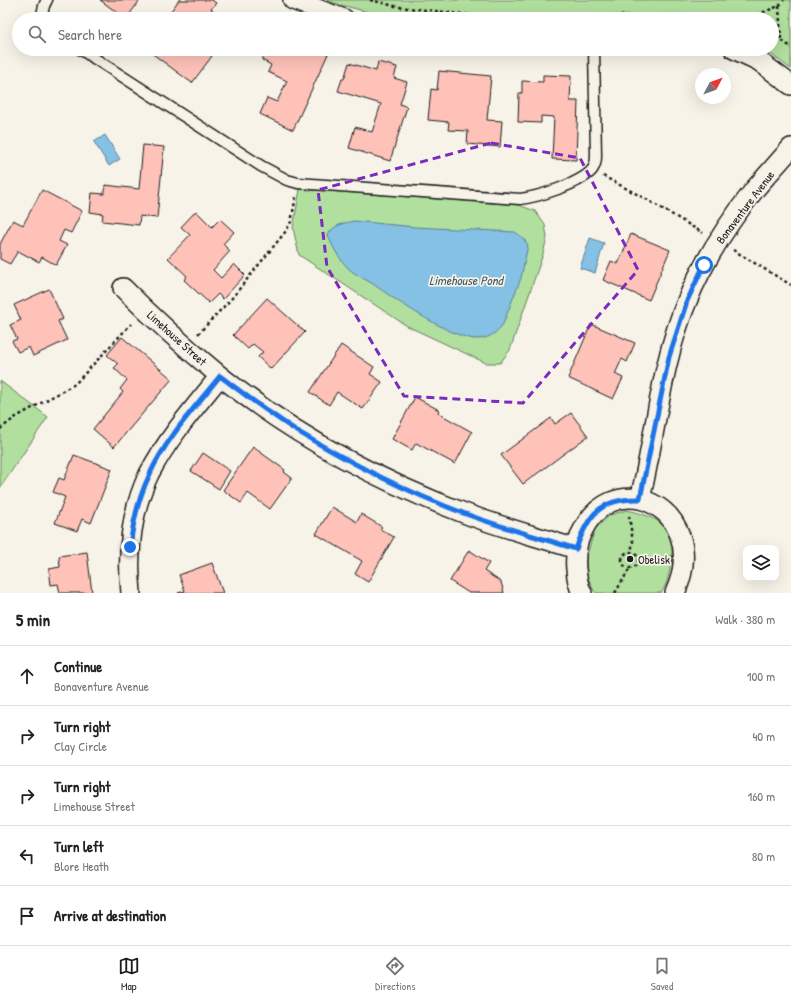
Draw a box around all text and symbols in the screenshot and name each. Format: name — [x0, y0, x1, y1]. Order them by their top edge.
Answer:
search box — [12, 12, 779, 56]
icon: search — [26, 23, 48, 45]
text: Search here — [58, 24, 122, 45]
north arrow — [695, 68, 731, 104]
street label: Bonaventure Avenue — [712, 167, 778, 247]
route start — [695, 256, 713, 274]
water label: Limehouse Pond — [429, 271, 505, 289]
street label: Limehouse Street — [143, 307, 211, 370]
route end — [121, 538, 139, 556]
map controls — [743, 545, 779, 581]
button: layers — [743, 545, 779, 581]
place label: Obelisk — [638, 551, 670, 568]
marker: Obelisk — [625, 554, 635, 564]
text: 5 min — [16, 608, 50, 631]
text: Walk · 380 m — [715, 610, 775, 628]
text: Continue — [54, 656, 102, 677]
icon: ahead — [16, 665, 38, 687]
text: 100 m — [747, 667, 775, 685]
text: Bonaventure Avenue — [54, 677, 149, 695]
text: Turn right — [54, 716, 110, 737]
icon: right — [16, 725, 38, 747]
text: 40 m — [752, 727, 775, 745]
text: Clay Circle — [54, 737, 107, 755]
text: Turn right — [54, 776, 110, 797]
icon: right — [16, 785, 38, 807]
text: 160 m — [747, 787, 775, 805]
text: Limehouse Street — [54, 797, 135, 815]
text: Turn left — [54, 836, 104, 857]
icon: left — [16, 845, 38, 867]
text: 80 m — [752, 847, 775, 865]
text: Blore Heath — [54, 857, 109, 875]
icon: arrive — [16, 905, 38, 927]
text: Arrive at destination — [54, 905, 166, 926]
tab: Map — [118, 955, 140, 993]
tab: Directions — [375, 955, 416, 993]
tab: Saved — [651, 955, 673, 993]

